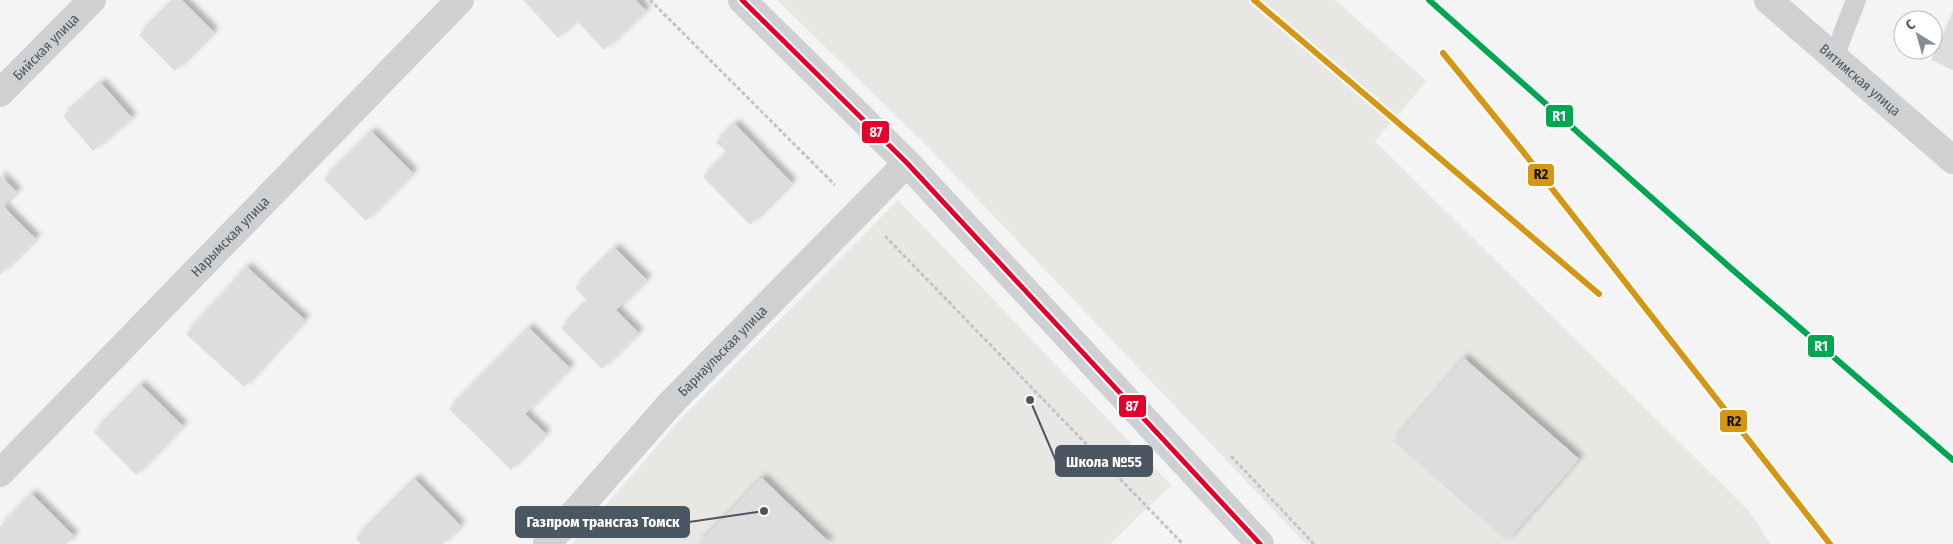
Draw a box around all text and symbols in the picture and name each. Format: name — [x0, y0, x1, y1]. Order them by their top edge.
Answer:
street label: Бийская улица — [9, 10, 82, 84]
north arrow — [1893, 10, 1943, 60]
text: С — [1902, 16, 1919, 34]
street label: Витимская улица — [1816, 40, 1904, 120]
line badge: R1 — [1545, 104, 1574, 128]
text: R1 — [1552, 108, 1566, 125]
line badge: 87 — [861, 120, 890, 144]
text: 87 — [869, 124, 883, 141]
line badge: R2 — [1527, 163, 1555, 187]
text: R2 — [1534, 166, 1549, 183]
street label: Нарымская улица — [187, 193, 273, 280]
street label: Барнаульская улица — [674, 302, 771, 400]
line badge: R1 — [1807, 334, 1835, 358]
text: R1 — [1814, 338, 1828, 355]
line badge: 87 — [1118, 394, 1147, 418]
text: 87 — [1125, 398, 1139, 415]
line badge: R2 — [1719, 409, 1748, 433]
text: R2 — [1727, 413, 1742, 430]
callout: Школа №55 — [1056, 446, 1152, 476]
text: Школа №55 — [1066, 453, 1142, 471]
callout: Газпром трансгаз Томск — [516, 507, 689, 537]
text: Газпром трансгаз Томск — [526, 513, 680, 531]

